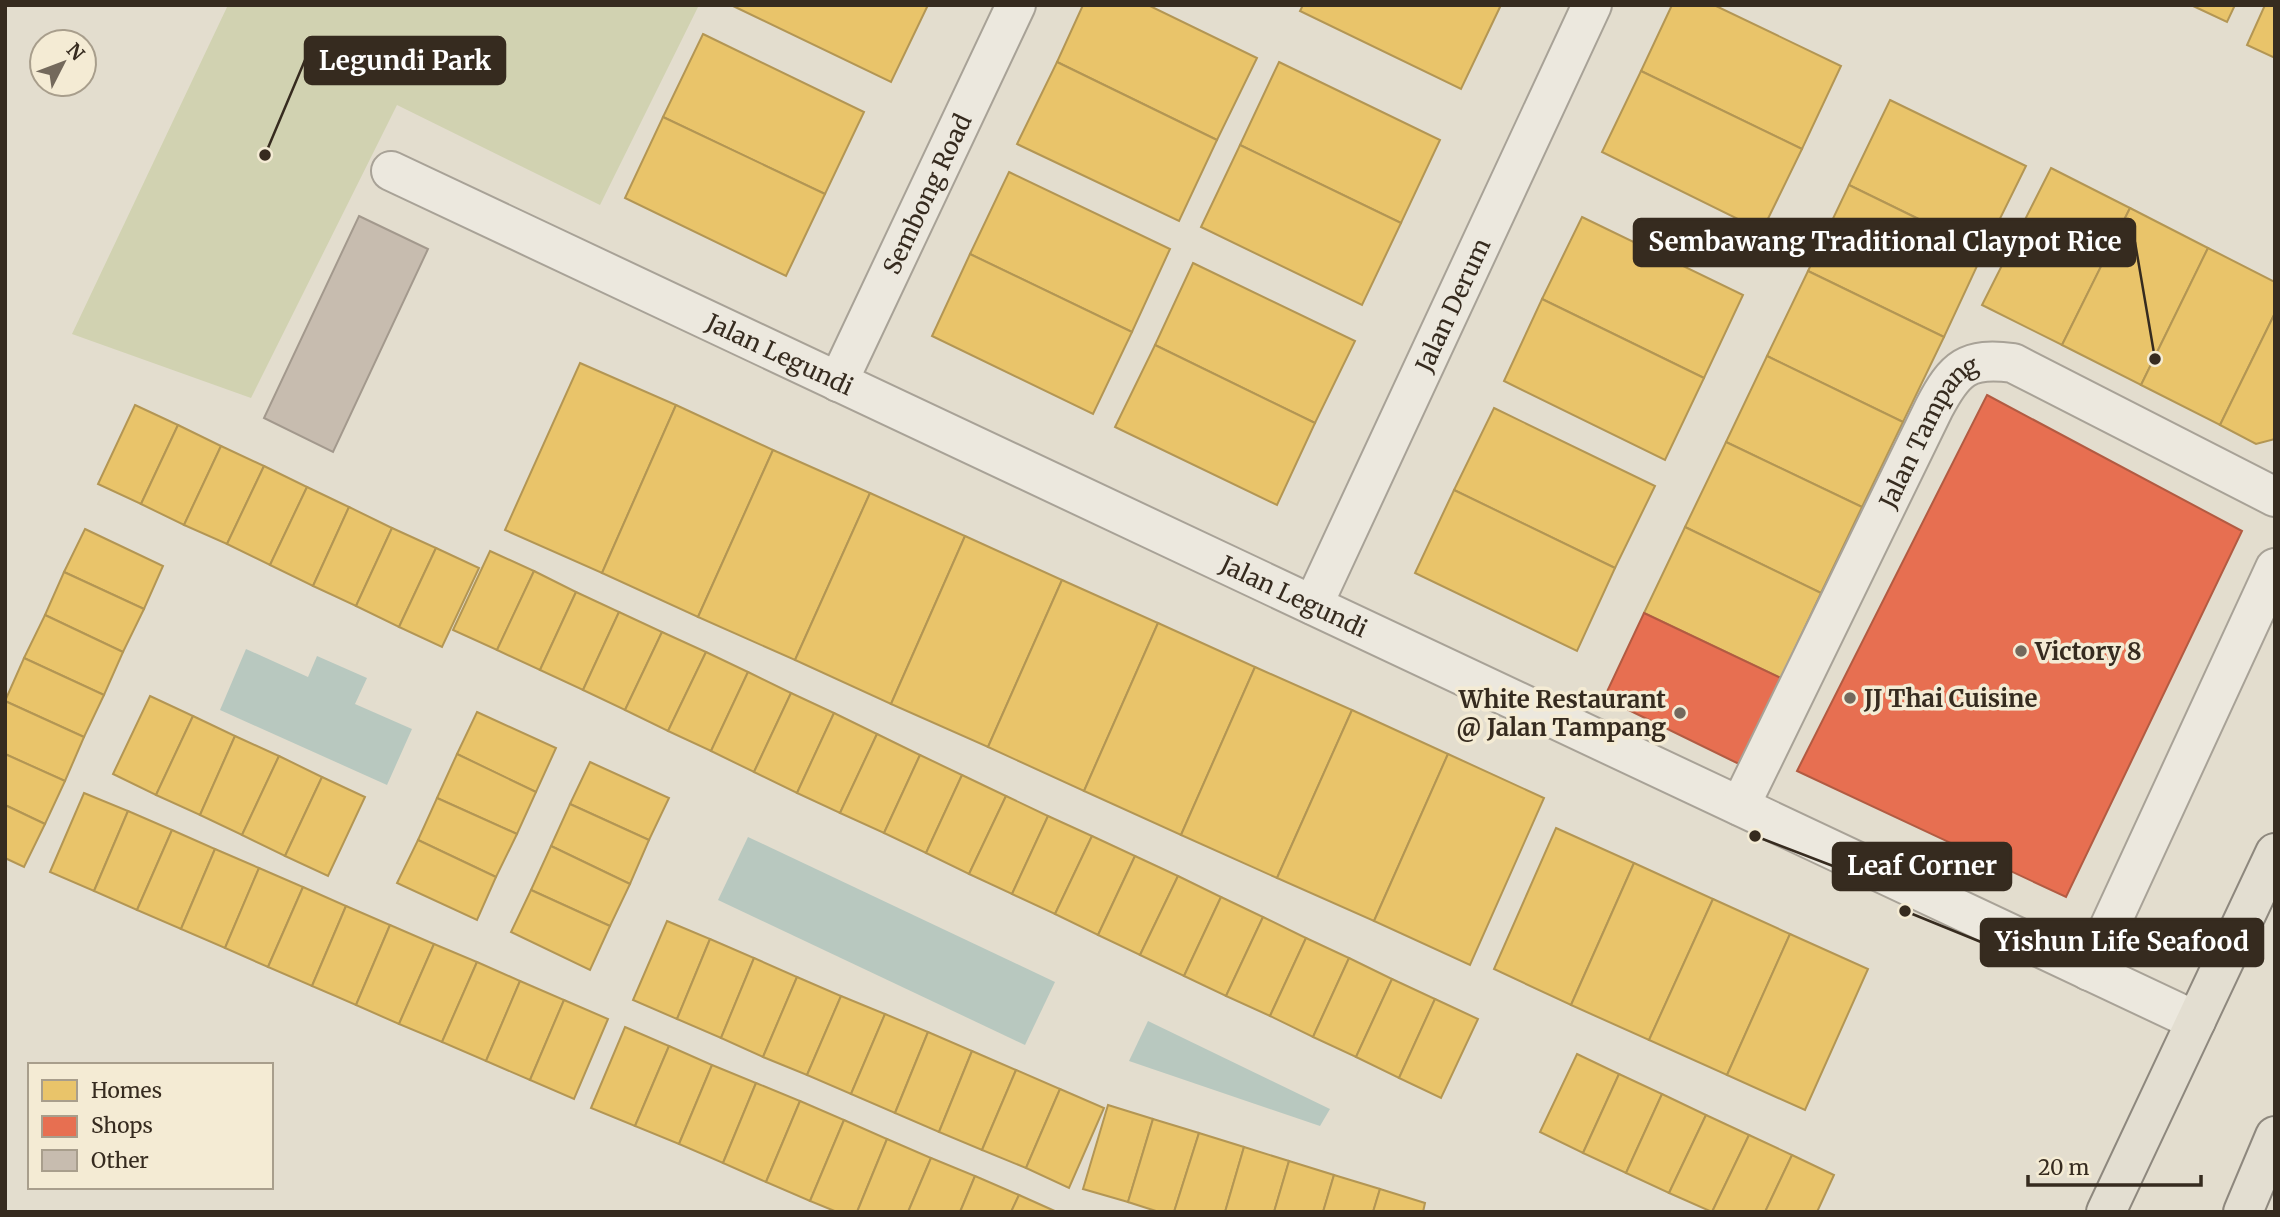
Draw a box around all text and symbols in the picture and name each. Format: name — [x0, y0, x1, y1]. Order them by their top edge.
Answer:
north arrow — [28, 28, 98, 98]
callout: Legundi Park — [305, 37, 505, 84]
text: N — [62, 38, 90, 65]
text: Legundi Park — [319, 44, 491, 77]
street label: Sembong Road — [876, 109, 978, 279]
callout: Sembawang Traditional Claypot Rice — [1634, 219, 2135, 266]
text: Sembawang Traditional Claypot Rice — [1648, 225, 2122, 258]
street label: Jalan Derum — [1408, 233, 1497, 378]
street label: Jalan Legundi — [701, 306, 859, 402]
street label: Jalan Tampang — [1872, 348, 1983, 514]
street label: Jalan Legundi — [1215, 548, 1373, 644]
place label: Victory 8 — [2034, 636, 2142, 667]
marker: Victory 8 — [2013, 643, 2029, 659]
place label: JJ Thai Cuisine — [1863, 683, 2037, 714]
place label: White Restaurant @ Jalan Tampang — [1456, 684, 1666, 743]
marker: JJ Thai Cuisine — [1842, 690, 1858, 706]
marker: White Restaurant @ Jalan Tampang — [1672, 705, 1688, 721]
callout: Leaf Corner — [1833, 843, 2011, 890]
text: Leaf Corner — [1847, 849, 1997, 882]
callout: Yishun Life Seafood — [1981, 919, 2263, 966]
text: Yishun Life Seafood — [1994, 925, 2249, 958]
legend — [28, 1063, 273, 1189]
text: Homes — [91, 1077, 162, 1104]
text: Shops — [91, 1112, 153, 1139]
scale bar — [2028, 1144, 2201, 1188]
text: Other — [91, 1147, 149, 1174]
text: 20 m — [2038, 1154, 2090, 1181]

